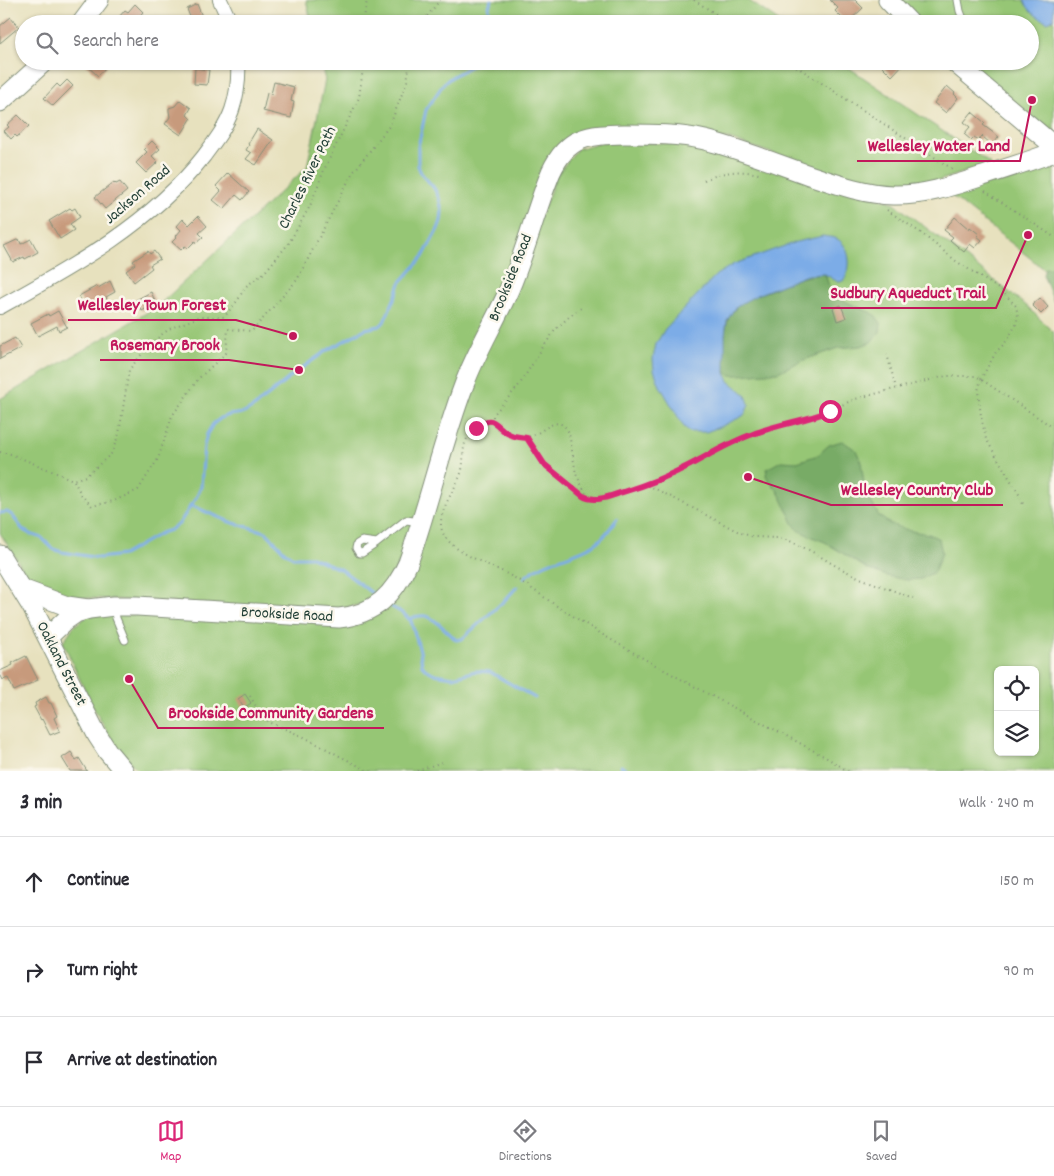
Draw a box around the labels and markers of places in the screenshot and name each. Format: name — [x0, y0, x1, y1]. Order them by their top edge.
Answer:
callout: Wellesley Water Land — [857, 128, 1020, 161]
callout: Sudbury Aqueduct Trail — [821, 275, 996, 308]
callout: Wellesley Town Forest — [68, 287, 236, 320]
callout: Rosemary Brook — [100, 327, 229, 360]
callout: Wellesley Country Club — [831, 472, 1003, 505]
callout: Brookside Community Gardens — [158, 695, 384, 728]

